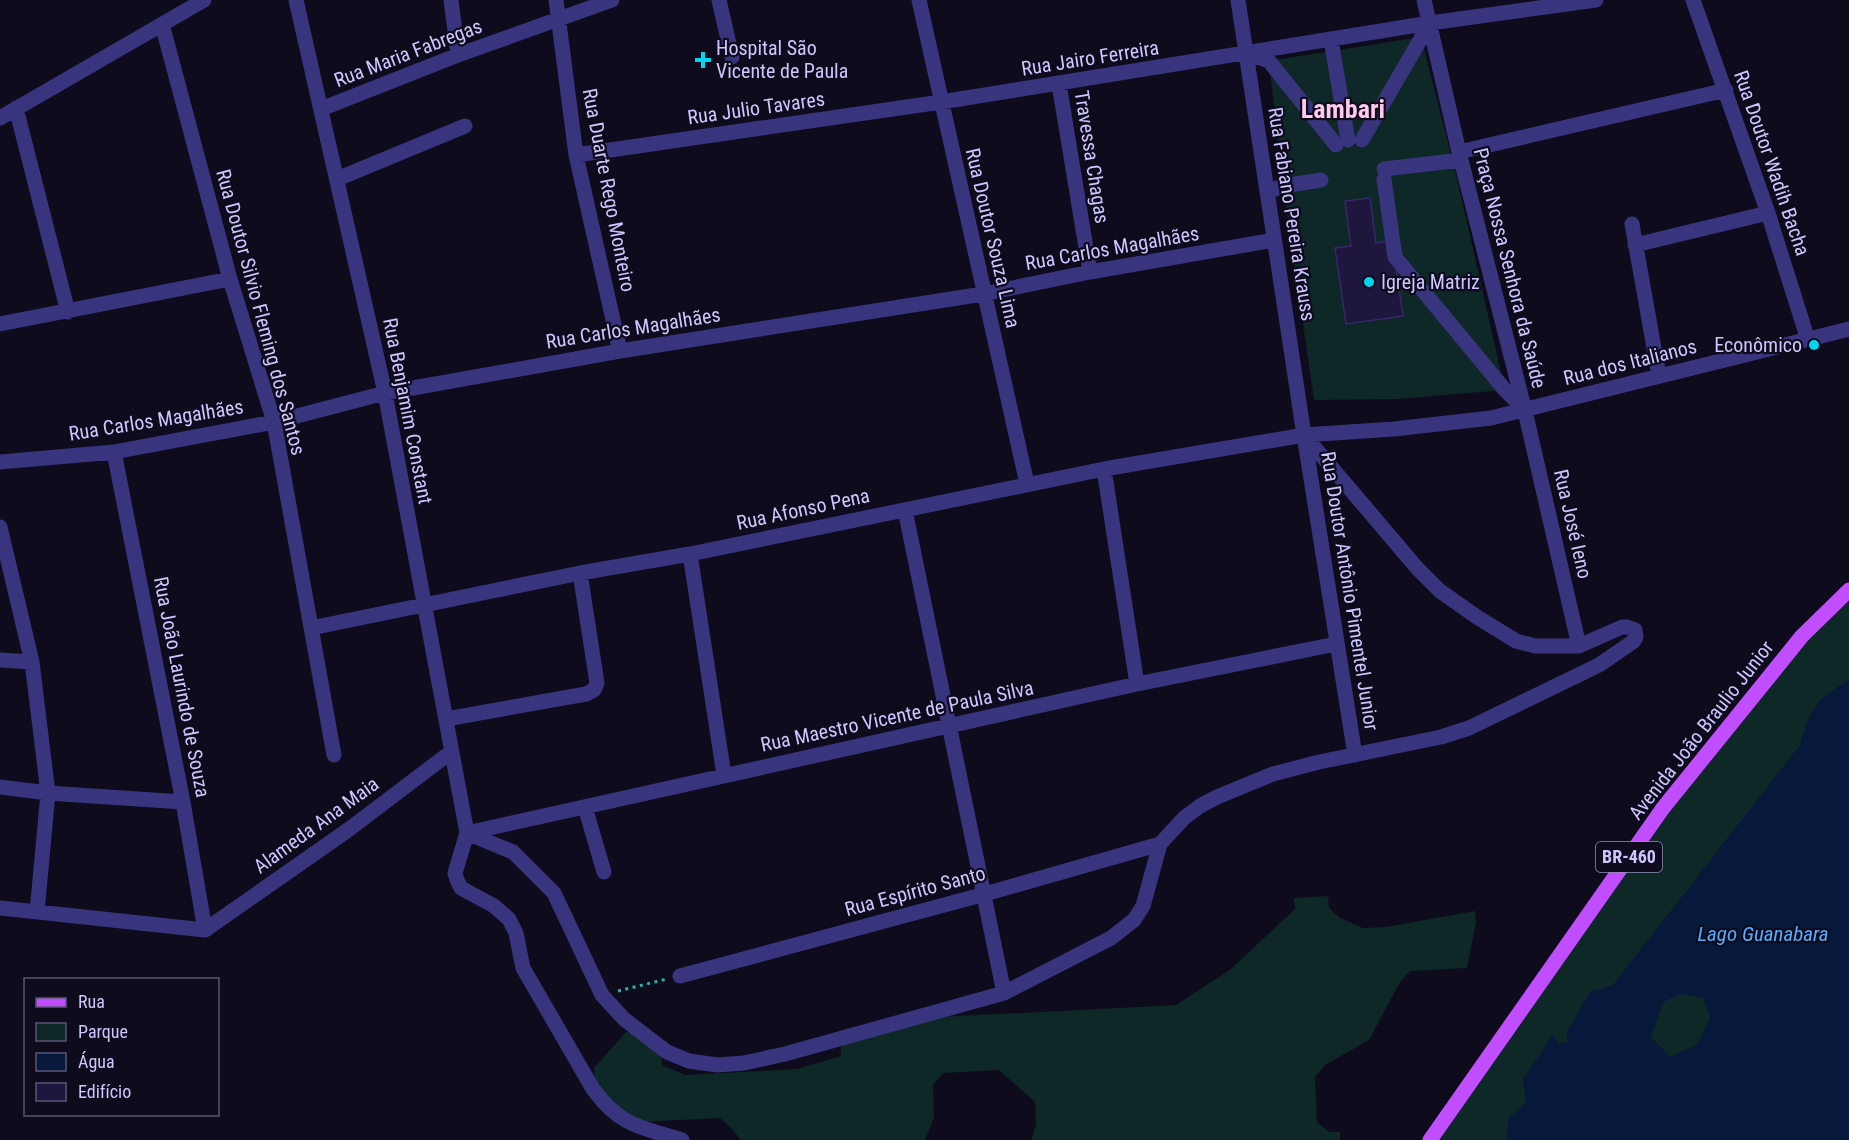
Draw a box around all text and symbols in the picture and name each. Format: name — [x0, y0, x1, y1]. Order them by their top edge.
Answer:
street label: Rua Maria Fabregas — [331, 14, 485, 92]
street label: Rua Jairo Ferreira — [1020, 35, 1160, 81]
place label: Hospital São Vicente de Paula — [716, 36, 848, 83]
marker: Hospital São Vicente de Paula — [694, 51, 712, 69]
street label: Rua Doutor Wadih Bacha — [1729, 67, 1815, 259]
street label: Rua Duarte Rego Monteiro — [577, 86, 641, 294]
street label: Rua Julio Tavares — [686, 86, 826, 130]
street label: Travessa Chagas — [1070, 89, 1114, 225]
district label: Lambari — [1301, 94, 1385, 124]
street label: Rua Fabiano Pereira Krauss — [1263, 106, 1321, 322]
street label: Praça Nossa Senhora da Saúde — [1469, 145, 1551, 391]
street label: Rua Doutor Souza Lima — [961, 146, 1025, 330]
street label: Rua Doutor Silvio Fleming dos Santos — [211, 166, 311, 458]
street label: Rua Carlos Magalhães — [1023, 221, 1201, 275]
place label: Igreja Matriz — [1381, 270, 1480, 294]
marker: Igreja Matriz — [1362, 275, 1376, 289]
street label: Rua Carlos Magalhães — [544, 302, 722, 354]
street label: Rua Benjamim Constant — [378, 316, 438, 506]
place label: Econômico — [1714, 333, 1802, 357]
street label: Rua dos Italianos — [1561, 334, 1699, 390]
marker: Econômico — [1807, 338, 1821, 352]
street label: Rua Carlos Magalhães — [67, 394, 245, 446]
street label: Rua Doutor Antônio Pimentel Junior — [1316, 450, 1384, 732]
street label: Rua José Ieno — [1549, 467, 1597, 581]
street label: Rua Afonso Pena — [734, 483, 872, 535]
street label: Rua João Laurindo de Souza — [149, 575, 215, 799]
street label: Avenida João Braulio Junior — [1624, 636, 1778, 824]
street label: Rua Maestro Vicente de Paula Silva — [758, 675, 1036, 757]
street label: Alameda Ana Maia — [249, 772, 383, 878]
road number: BR-460 — [1596, 842, 1662, 872]
street label: Rua Espírito Santo — [842, 861, 988, 921]
water label: Lago Guanabara — [1697, 922, 1829, 946]
legend — [24, 978, 219, 1116]
text: Rua — [78, 991, 105, 1012]
text: Parque — [78, 1021, 128, 1042]
text: Água — [78, 1051, 115, 1072]
text: Edifício — [78, 1081, 131, 1102]

